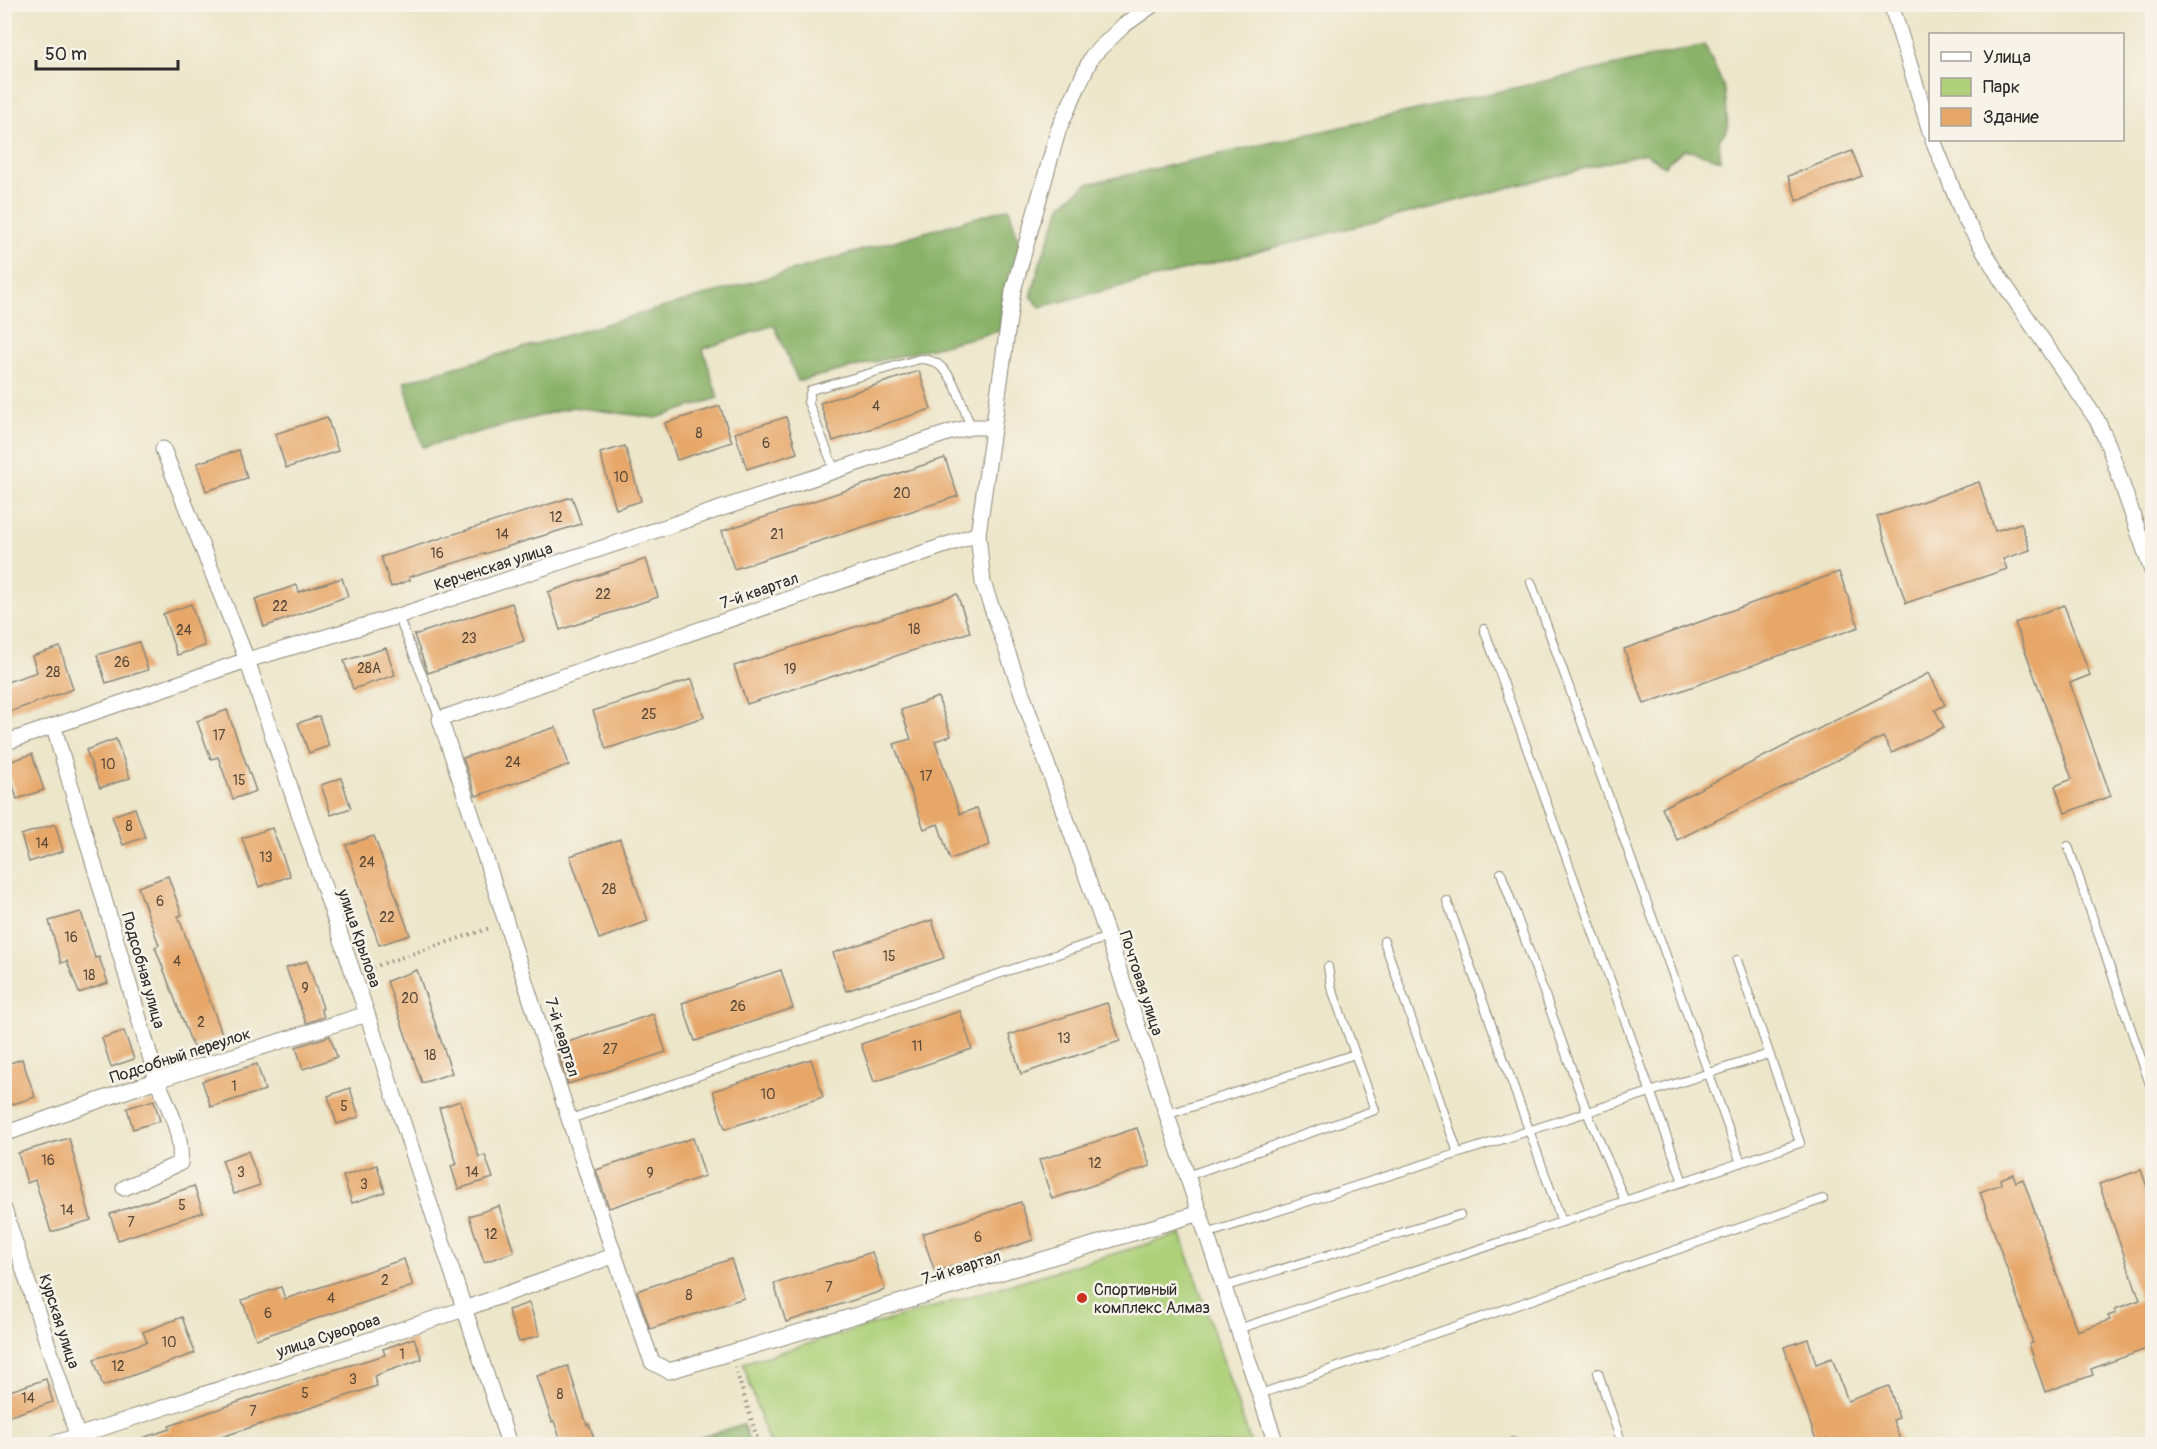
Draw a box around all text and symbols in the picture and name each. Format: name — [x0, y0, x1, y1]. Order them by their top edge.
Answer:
scale bar — [36, 33, 178, 71]
legend — [1929, 33, 2124, 141]
text: 50 m — [45, 43, 87, 66]
text: Улица — [1983, 46, 2031, 69]
text: Парк — [1983, 76, 2020, 99]
text: Здание — [1983, 106, 2039, 129]
house number: 4 — [872, 398, 880, 415]
house number: 8 — [695, 425, 703, 442]
house number: 6 — [762, 435, 770, 452]
house number: 10 — [613, 469, 629, 486]
house number: 20 — [893, 485, 911, 502]
house number: 12 — [549, 509, 563, 526]
house number: 14 — [495, 526, 509, 543]
house number: 21 — [770, 526, 784, 543]
street label: Керченская улица — [432, 538, 555, 596]
house number: 16 — [430, 545, 444, 562]
street label: 7-й квартал — [718, 568, 801, 614]
house number: 22 — [595, 586, 611, 603]
house number: 22 — [272, 598, 288, 615]
house number: 18 — [908, 621, 920, 638]
house number: 24 — [176, 622, 192, 639]
house number: 23 — [461, 630, 477, 647]
house number: 26 — [114, 654, 130, 671]
house number: 28А — [357, 660, 381, 677]
house number: 19 — [784, 661, 796, 678]
house number: 28 — [46, 664, 60, 681]
house number: 25 — [641, 706, 657, 723]
house number: 17 — [213, 727, 226, 744]
house number: 24 — [505, 754, 521, 771]
house number: 10 — [100, 756, 116, 773]
house number: 17 — [920, 768, 933, 785]
house number: 15 — [232, 772, 246, 789]
house number: 8 — [125, 818, 133, 835]
house number: 14 — [35, 835, 49, 852]
house number: 13 — [259, 849, 273, 866]
house number: 24 — [359, 854, 375, 871]
house number: 28 — [602, 881, 616, 898]
street label: улица Крылова — [333, 886, 385, 990]
house number: 6 — [156, 893, 164, 910]
house number: 22 — [379, 909, 395, 926]
street label: Подсобная улица — [117, 910, 169, 1031]
street label: Почтовая улица — [1115, 928, 1167, 1038]
house number: 16 — [64, 929, 78, 946]
house number: 15 — [882, 948, 896, 965]
house number: 4 — [173, 953, 181, 970]
house number: 18 — [83, 967, 95, 984]
house number: 9 — [301, 980, 309, 997]
house number: 20 — [401, 990, 419, 1007]
street label: 7-й квартал — [541, 995, 584, 1079]
house number: 26 — [730, 998, 746, 1015]
house number: 2 — [197, 1014, 205, 1031]
street label: Подсобный переулок — [107, 1024, 253, 1088]
house number: 13 — [1057, 1030, 1071, 1047]
house number: 11 — [912, 1038, 922, 1055]
house number: 27 — [602, 1041, 618, 1058]
house number: 18 — [424, 1047, 436, 1064]
house number: 1 — [231, 1078, 237, 1095]
house number: 10 — [760, 1086, 776, 1103]
house number: 5 — [340, 1098, 348, 1115]
house number: 16 — [41, 1152, 55, 1169]
house number: 12 — [1088, 1155, 1102, 1172]
house number: 3 — [237, 1164, 245, 1181]
house number: 14 — [465, 1164, 479, 1181]
house number: 9 — [646, 1165, 654, 1182]
house number: 3 — [360, 1176, 368, 1193]
house number: 5 — [178, 1197, 186, 1214]
house number: 14 — [60, 1202, 74, 1219]
house number: 7 — [127, 1214, 135, 1231]
house number: 12 — [484, 1226, 498, 1243]
house number: 6 — [974, 1229, 982, 1246]
street label: 7-й квартал — [919, 1246, 1003, 1289]
street label: Курская улица — [34, 1271, 84, 1371]
house number: 2 — [381, 1272, 389, 1289]
house number: 7 — [825, 1279, 833, 1296]
place label: Спортивный комплекс Алмаз — [1094, 1280, 1210, 1318]
house number: 8 — [685, 1287, 693, 1304]
house number: 4 — [327, 1290, 335, 1307]
marker: Спортивный комплекс Алмаз — [1075, 1291, 1089, 1305]
house number: 6 — [264, 1305, 272, 1322]
street label: улица Суворова — [273, 1310, 383, 1362]
house number: 10 — [161, 1334, 177, 1351]
house number: 1 — [399, 1346, 405, 1363]
house number: 12 — [111, 1358, 125, 1375]
house number: 3 — [349, 1371, 357, 1388]
house number: 5 — [301, 1385, 309, 1402]
house number: 8 — [556, 1386, 564, 1403]
house number: 14 — [21, 1390, 35, 1407]
house number: 7 — [249, 1403, 257, 1420]

